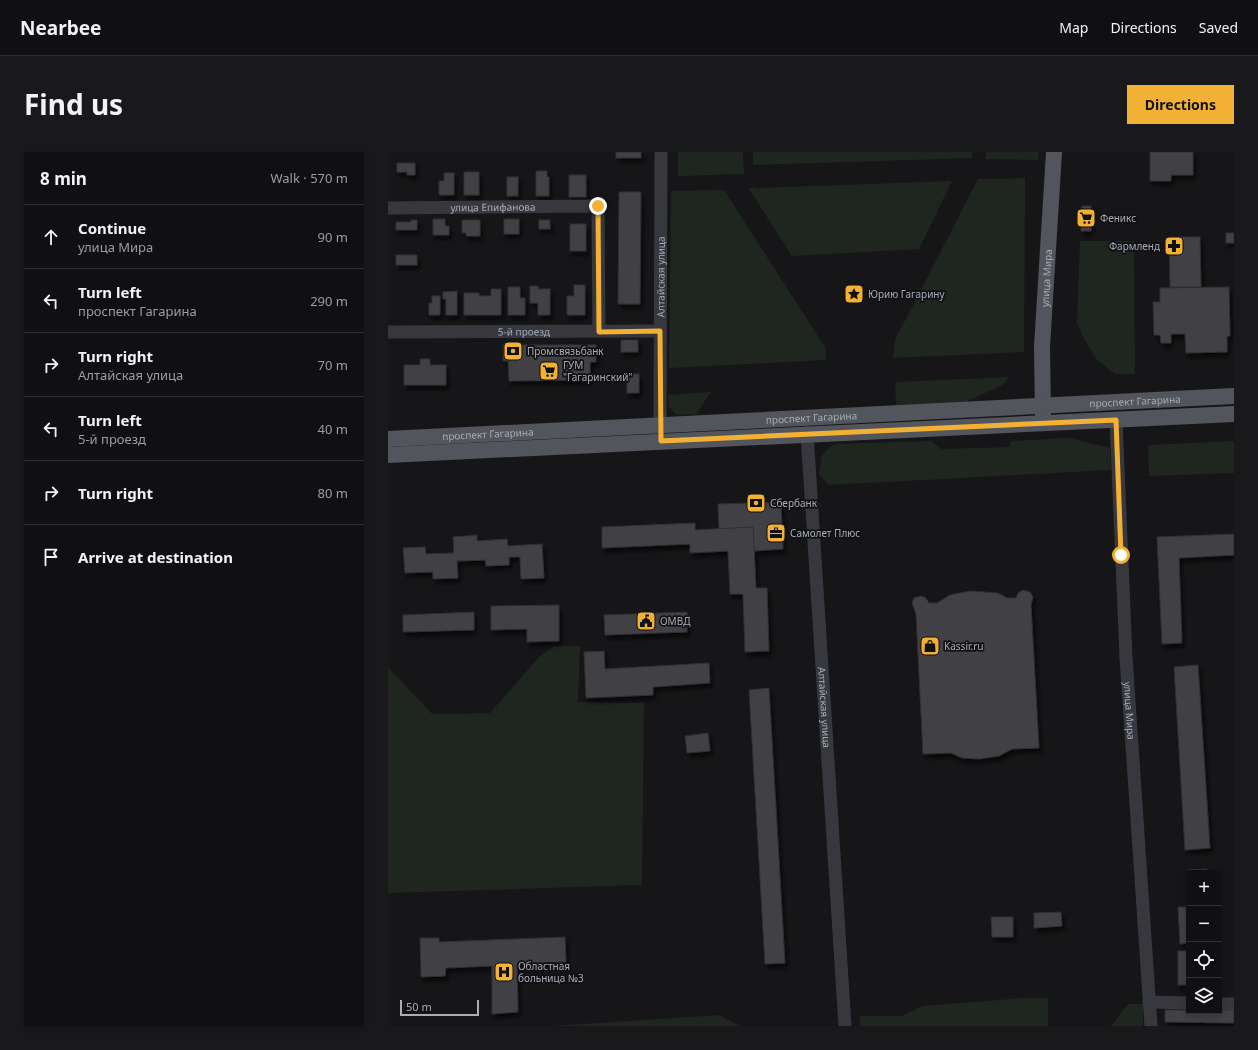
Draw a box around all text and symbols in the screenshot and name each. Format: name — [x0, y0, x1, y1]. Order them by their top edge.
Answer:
text: Nearbee — [20, 15, 101, 41]
text: Map — [1059, 18, 1088, 37]
text: Directions — [1110, 18, 1177, 37]
text: Saved — [1199, 18, 1238, 37]
text: Find us — [24, 85, 123, 123]
button: Directions — [1127, 85, 1234, 124]
text: 8 min — [40, 167, 87, 190]
text: Walk · 570 m — [270, 169, 348, 187]
route end — [589, 197, 607, 215]
street label: улица Епифанова — [450, 200, 536, 214]
supermarket icon: Феникс — [1075, 207, 1097, 229]
place label: Феникс — [1100, 211, 1136, 225]
text: Continue — [78, 218, 146, 238]
icon: ahead — [40, 226, 62, 248]
text: 90 m — [318, 228, 348, 246]
pharmacy icon: Фармленд — [1163, 235, 1185, 257]
street label: Алтайская улица — [653, 236, 668, 318]
text: улица Мира — [78, 238, 153, 256]
place label: Фармленд — [1109, 239, 1160, 253]
street label: улица Мира — [1037, 249, 1055, 307]
text: Turn left — [78, 282, 142, 302]
place icon: Юрию Гагарину — [843, 283, 865, 305]
place label: Юрию Гагарину — [868, 287, 945, 301]
icon: left — [40, 290, 62, 312]
text: 290 m — [310, 292, 348, 310]
text: проспект Гагарина — [78, 302, 197, 320]
street label: 5-й проезд — [498, 324, 550, 339]
bank icon: Промсвязьбанк — [502, 340, 524, 362]
place label: Промсвязьбанк — [527, 344, 604, 358]
text: Turn right — [78, 346, 153, 366]
icon: right — [40, 354, 62, 376]
text: 70 m — [318, 356, 348, 374]
place label: ГУМ "Гагаринский" — [563, 358, 632, 384]
supermarket icon: ГУМ "Гагаринский" — [538, 360, 560, 382]
text: Алтайская улица — [78, 366, 183, 384]
street label: проспект Гагарина — [1089, 392, 1181, 410]
street label: проспект Гагарина — [765, 408, 857, 427]
text: Turn left — [78, 410, 142, 430]
icon: left — [40, 418, 62, 440]
text: 40 m — [318, 420, 348, 438]
street label: проспект Гагарина — [442, 425, 534, 443]
text: 5-й проезд — [78, 430, 146, 448]
icon: right — [40, 482, 62, 504]
text: Turn right — [78, 483, 153, 503]
text: 80 m — [318, 484, 348, 502]
bank icon: Сбербанк — [745, 492, 767, 514]
place label: Сбербанк — [770, 496, 818, 510]
office icon: Самолет Плюс — [765, 522, 787, 544]
place label: Самолет Плюс — [790, 526, 860, 540]
icon: arrive — [40, 546, 62, 568]
route start — [1112, 546, 1130, 564]
text: Arrive at destination — [78, 547, 233, 567]
public building icon: ОМВД — [635, 610, 657, 632]
place label: ОМВД — [660, 614, 691, 628]
shop icon: Kassir.ru — [919, 635, 941, 657]
place label: Kassir.ru — [944, 639, 983, 653]
street label: Алтайская улица — [815, 667, 834, 748]
street label: улица Мира — [1121, 681, 1139, 740]
map controls — [1186, 870, 1222, 1014]
button: + — [1186, 870, 1222, 906]
button: − — [1186, 906, 1222, 942]
button: locate — [1186, 942, 1222, 978]
place label: Областная больница №3 — [518, 959, 584, 985]
hospital icon: Областная больница №3 — [493, 961, 515, 983]
button: layers — [1186, 978, 1222, 1014]
scale bar — [400, 998, 479, 1017]
text: 50 m — [406, 999, 432, 1014]

